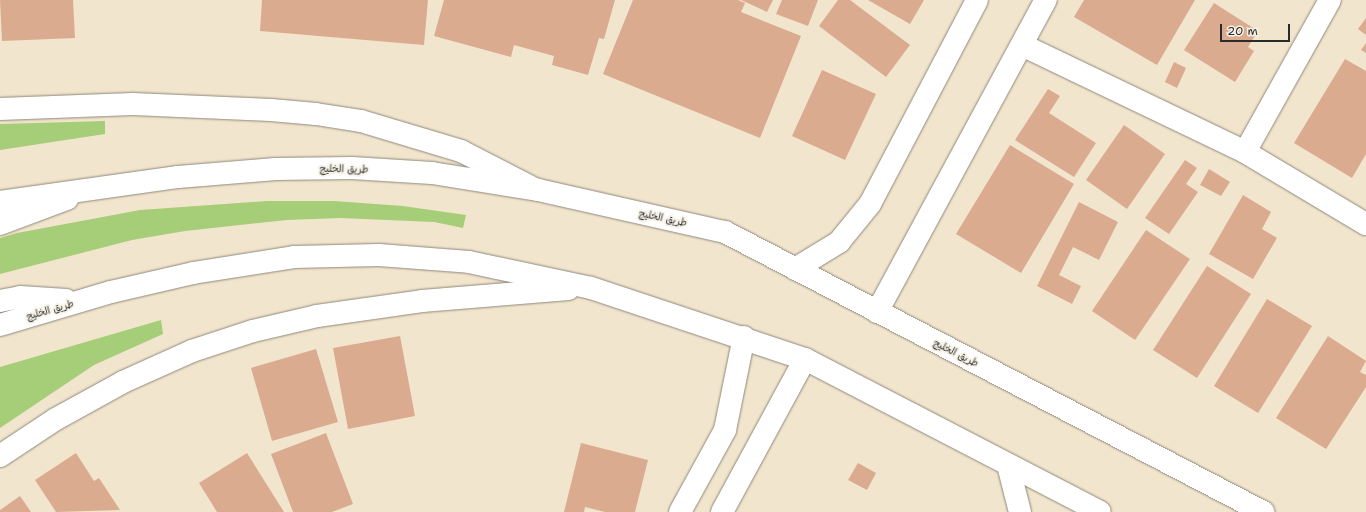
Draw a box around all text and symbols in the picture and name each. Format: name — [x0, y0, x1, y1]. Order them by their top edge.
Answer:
scale bar — [1222, 16, 1292, 42]
text: 20 m — [1227, 23, 1258, 39]
street label: طريق الخليج — [320, 163, 368, 175]
street label: طريق الخليج — [638, 207, 688, 229]
street label: طريق الخليج — [25, 298, 75, 322]
street label: طريق الخليج — [932, 337, 980, 369]

